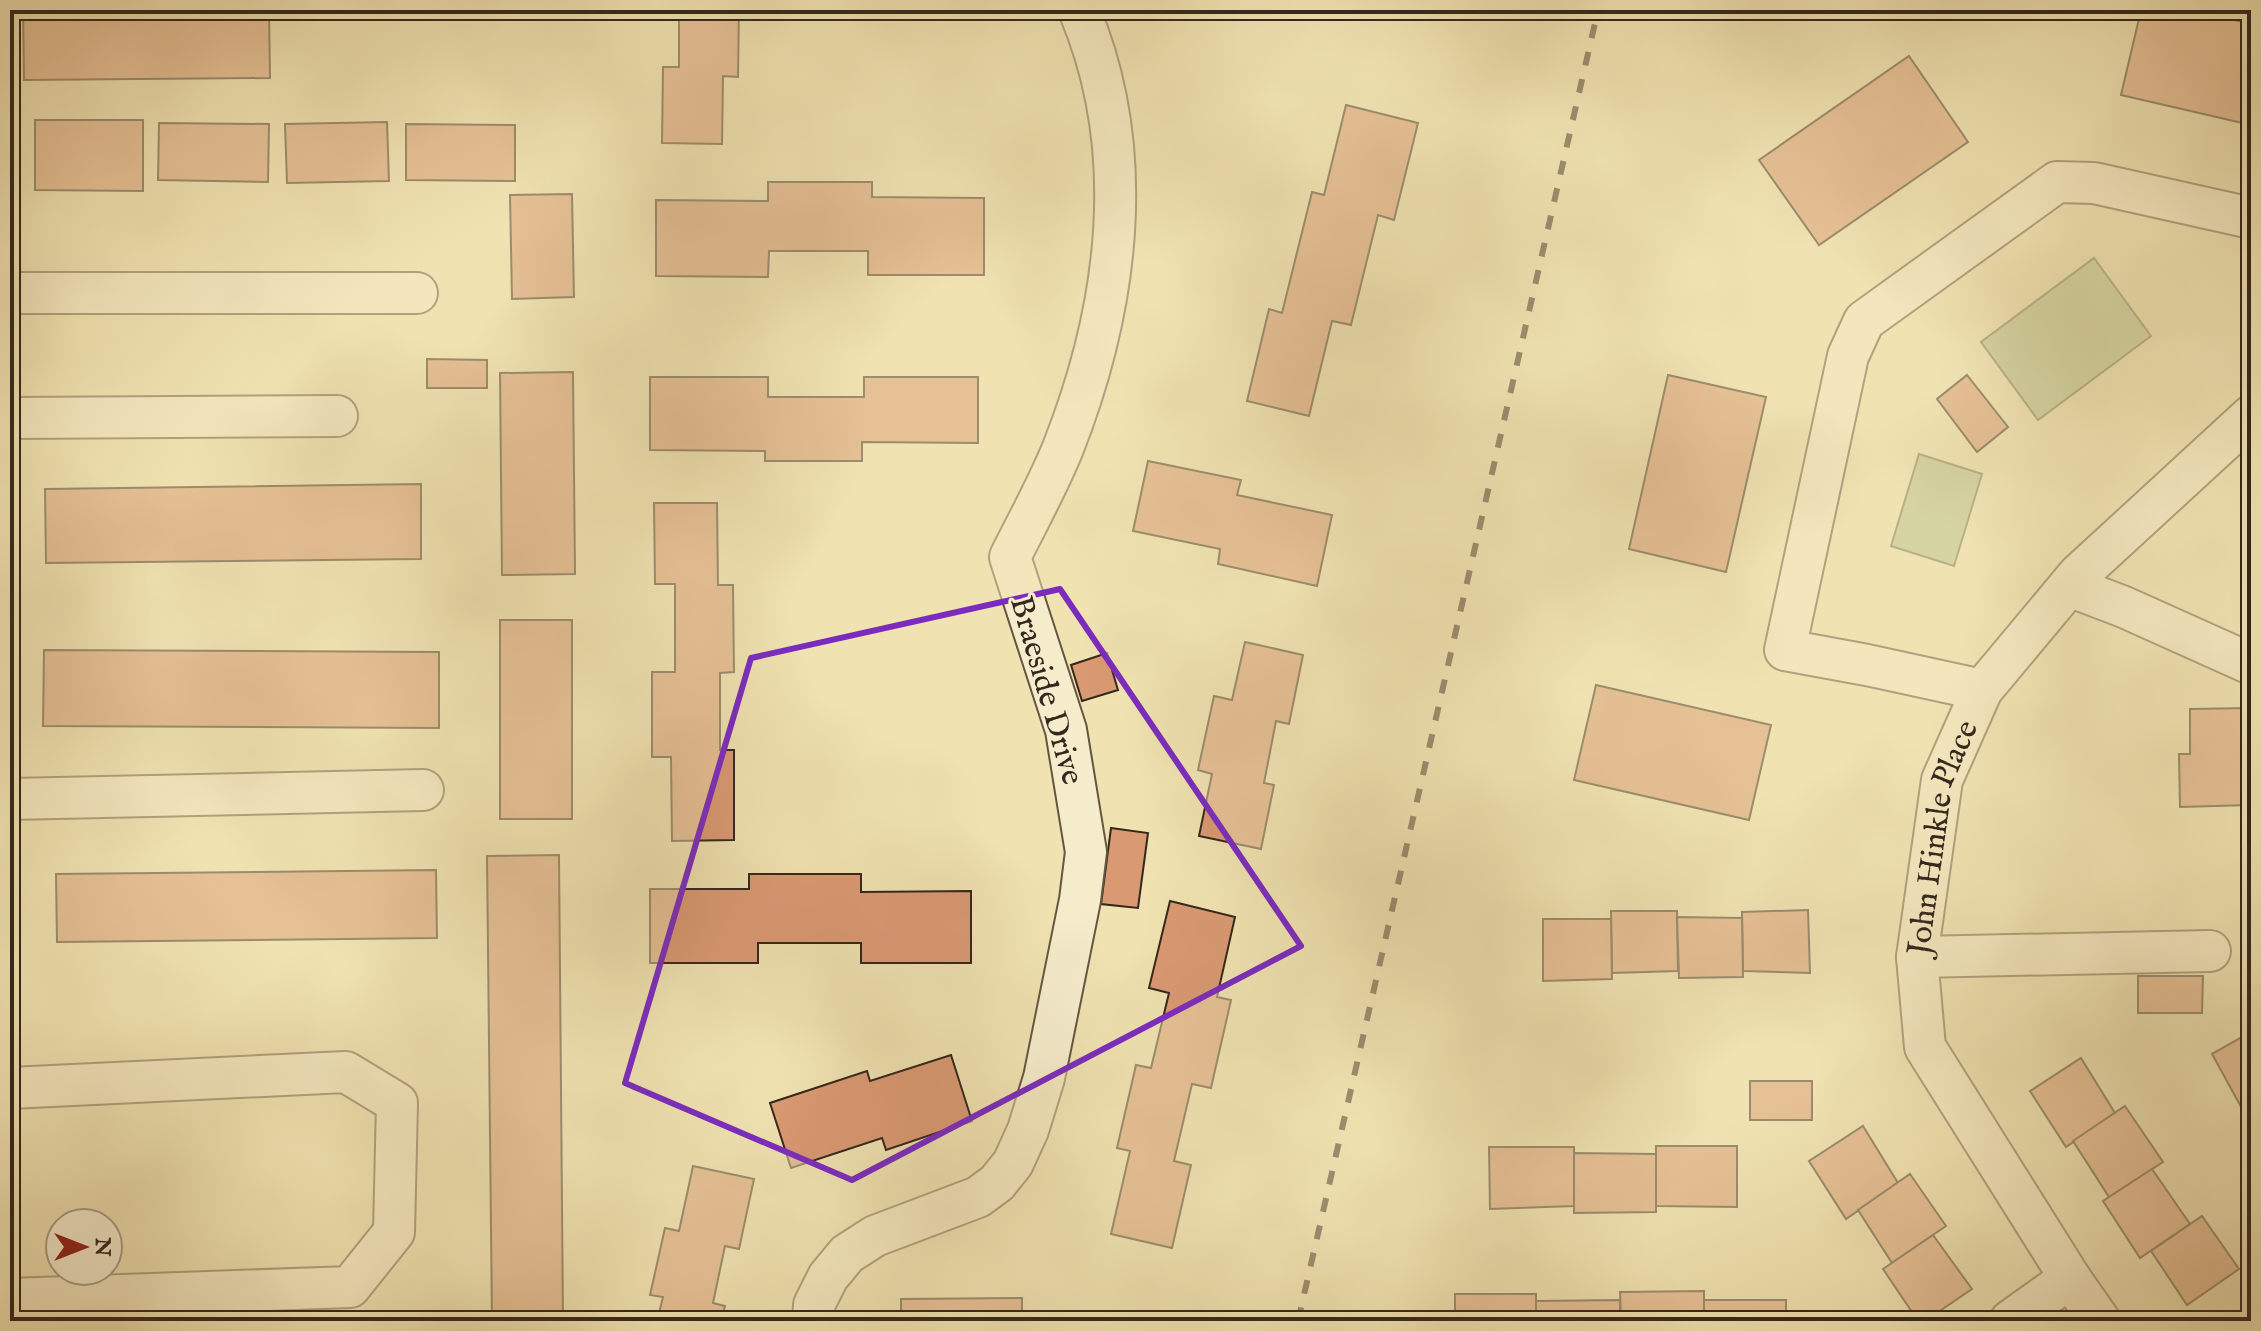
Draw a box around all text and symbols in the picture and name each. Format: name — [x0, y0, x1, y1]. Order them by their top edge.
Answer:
street label: Braeside Drive — [999, 592, 1092, 790]
street label: John Hinkle Place — [1899, 714, 1989, 961]
north arrow — [44, 1207, 124, 1287]
text: N — [88, 1236, 116, 1257]

